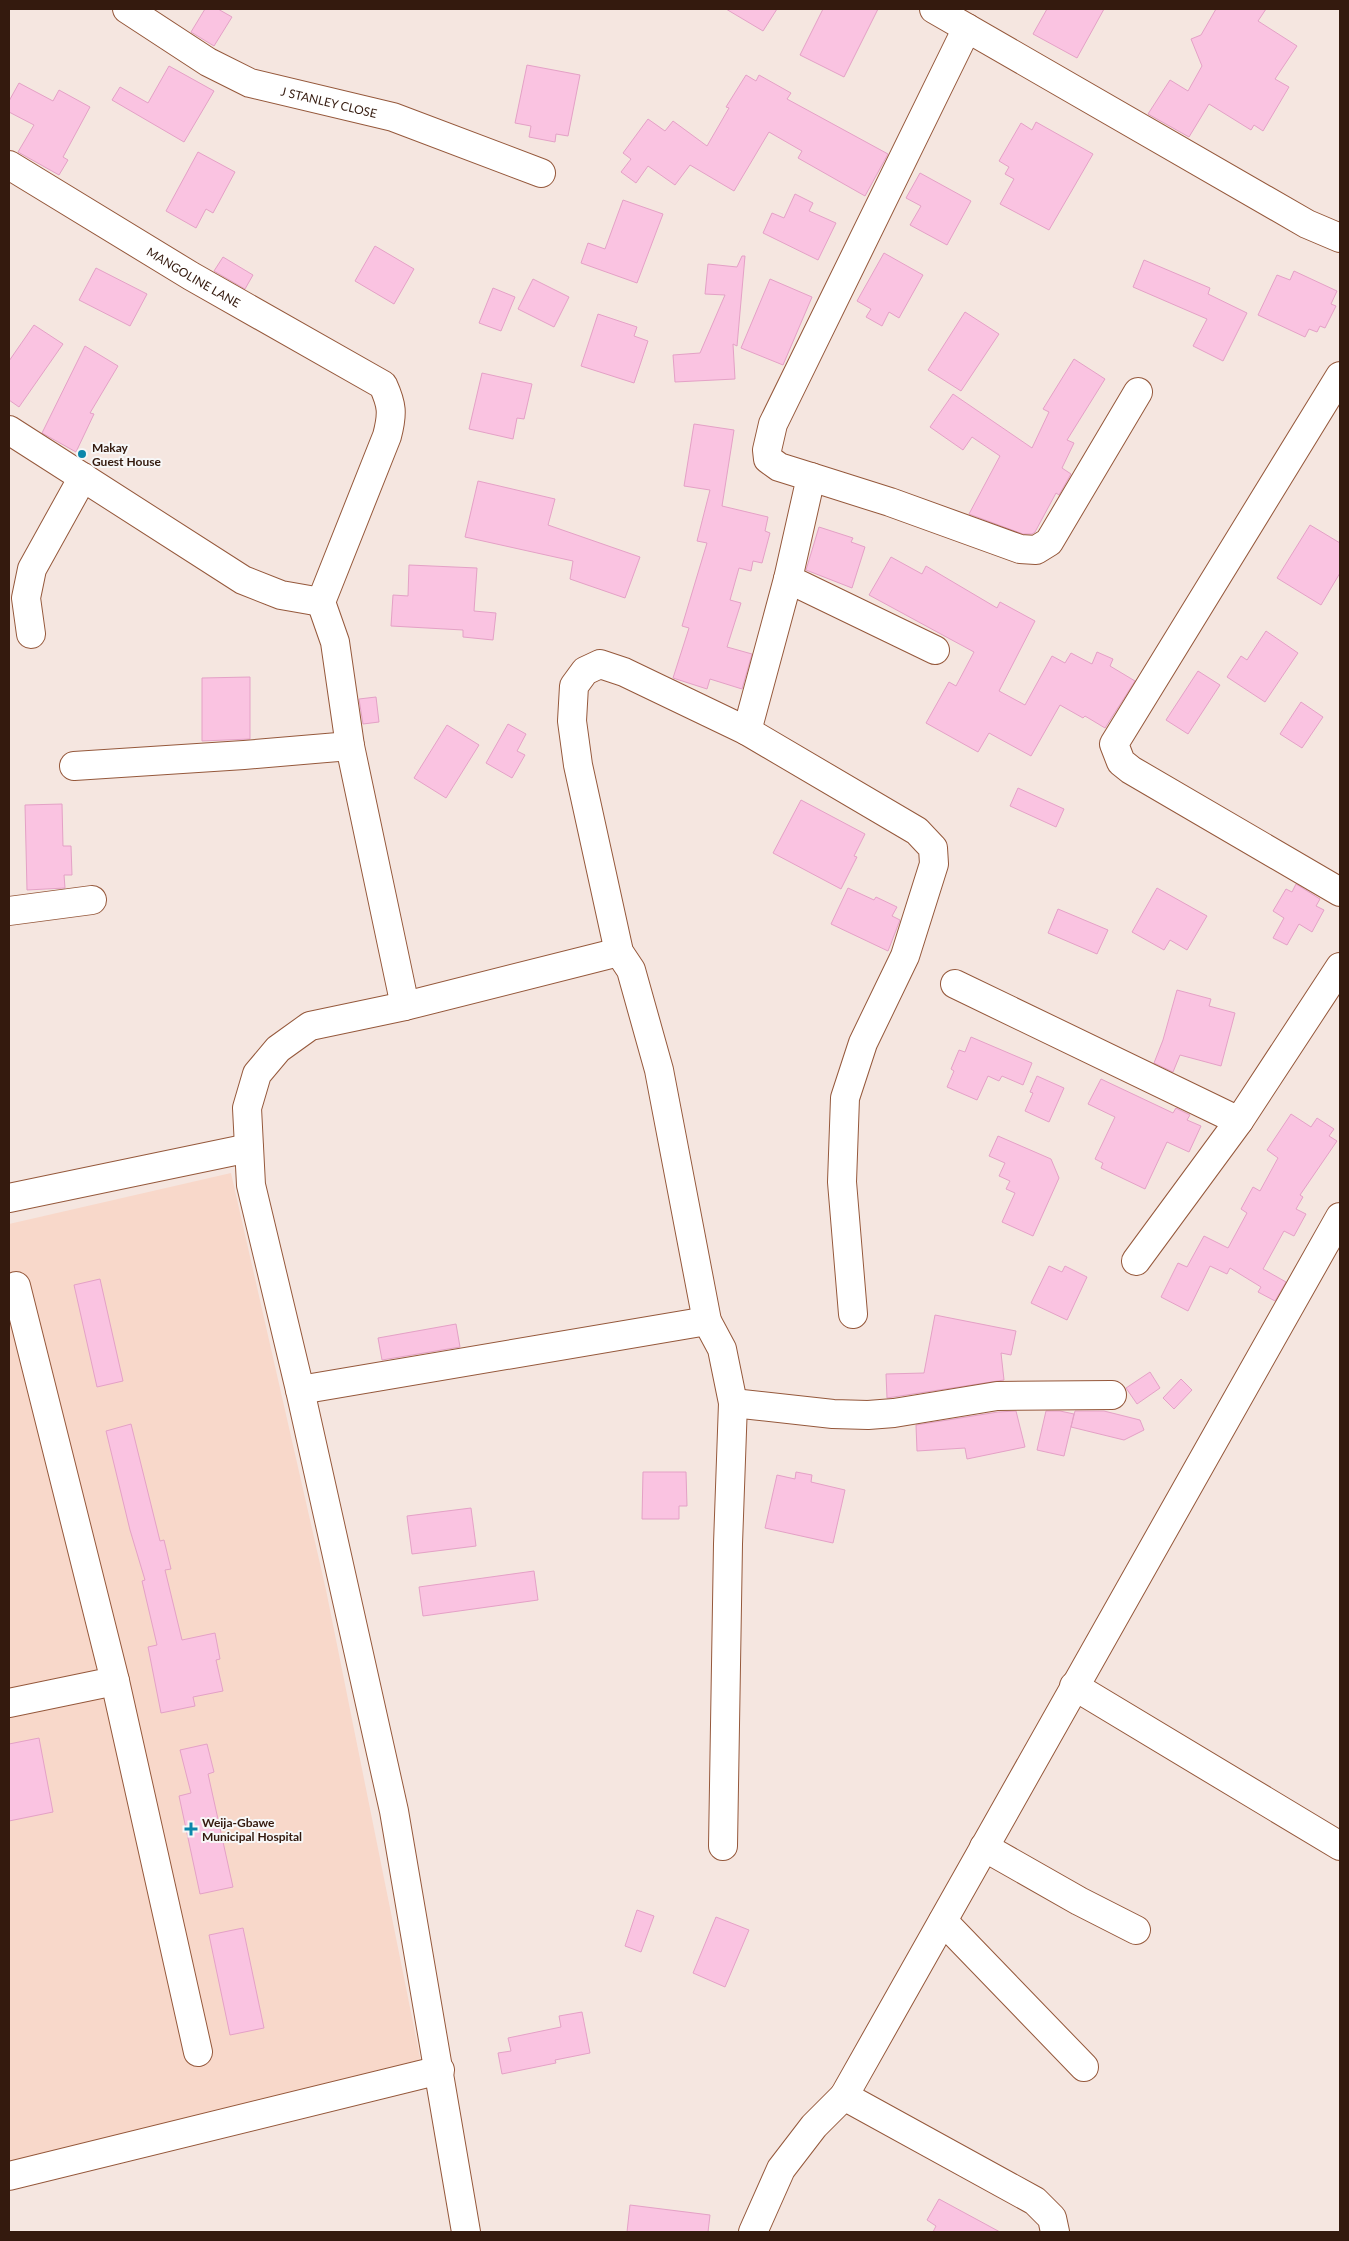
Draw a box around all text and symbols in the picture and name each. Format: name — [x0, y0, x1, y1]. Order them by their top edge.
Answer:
street label: J STANLEY CLOSE — [279, 83, 379, 120]
street label: MANGOLINE LANE — [144, 243, 243, 310]
place label: Makay Guest House — [92, 440, 161, 469]
marker: Makay Guest House — [76, 448, 88, 460]
place label: Weija-Gbawe Municipal Hospital — [202, 1815, 302, 1844]
marker: Weija-Gbawe Municipal Hospital — [184, 1822, 198, 1836]

